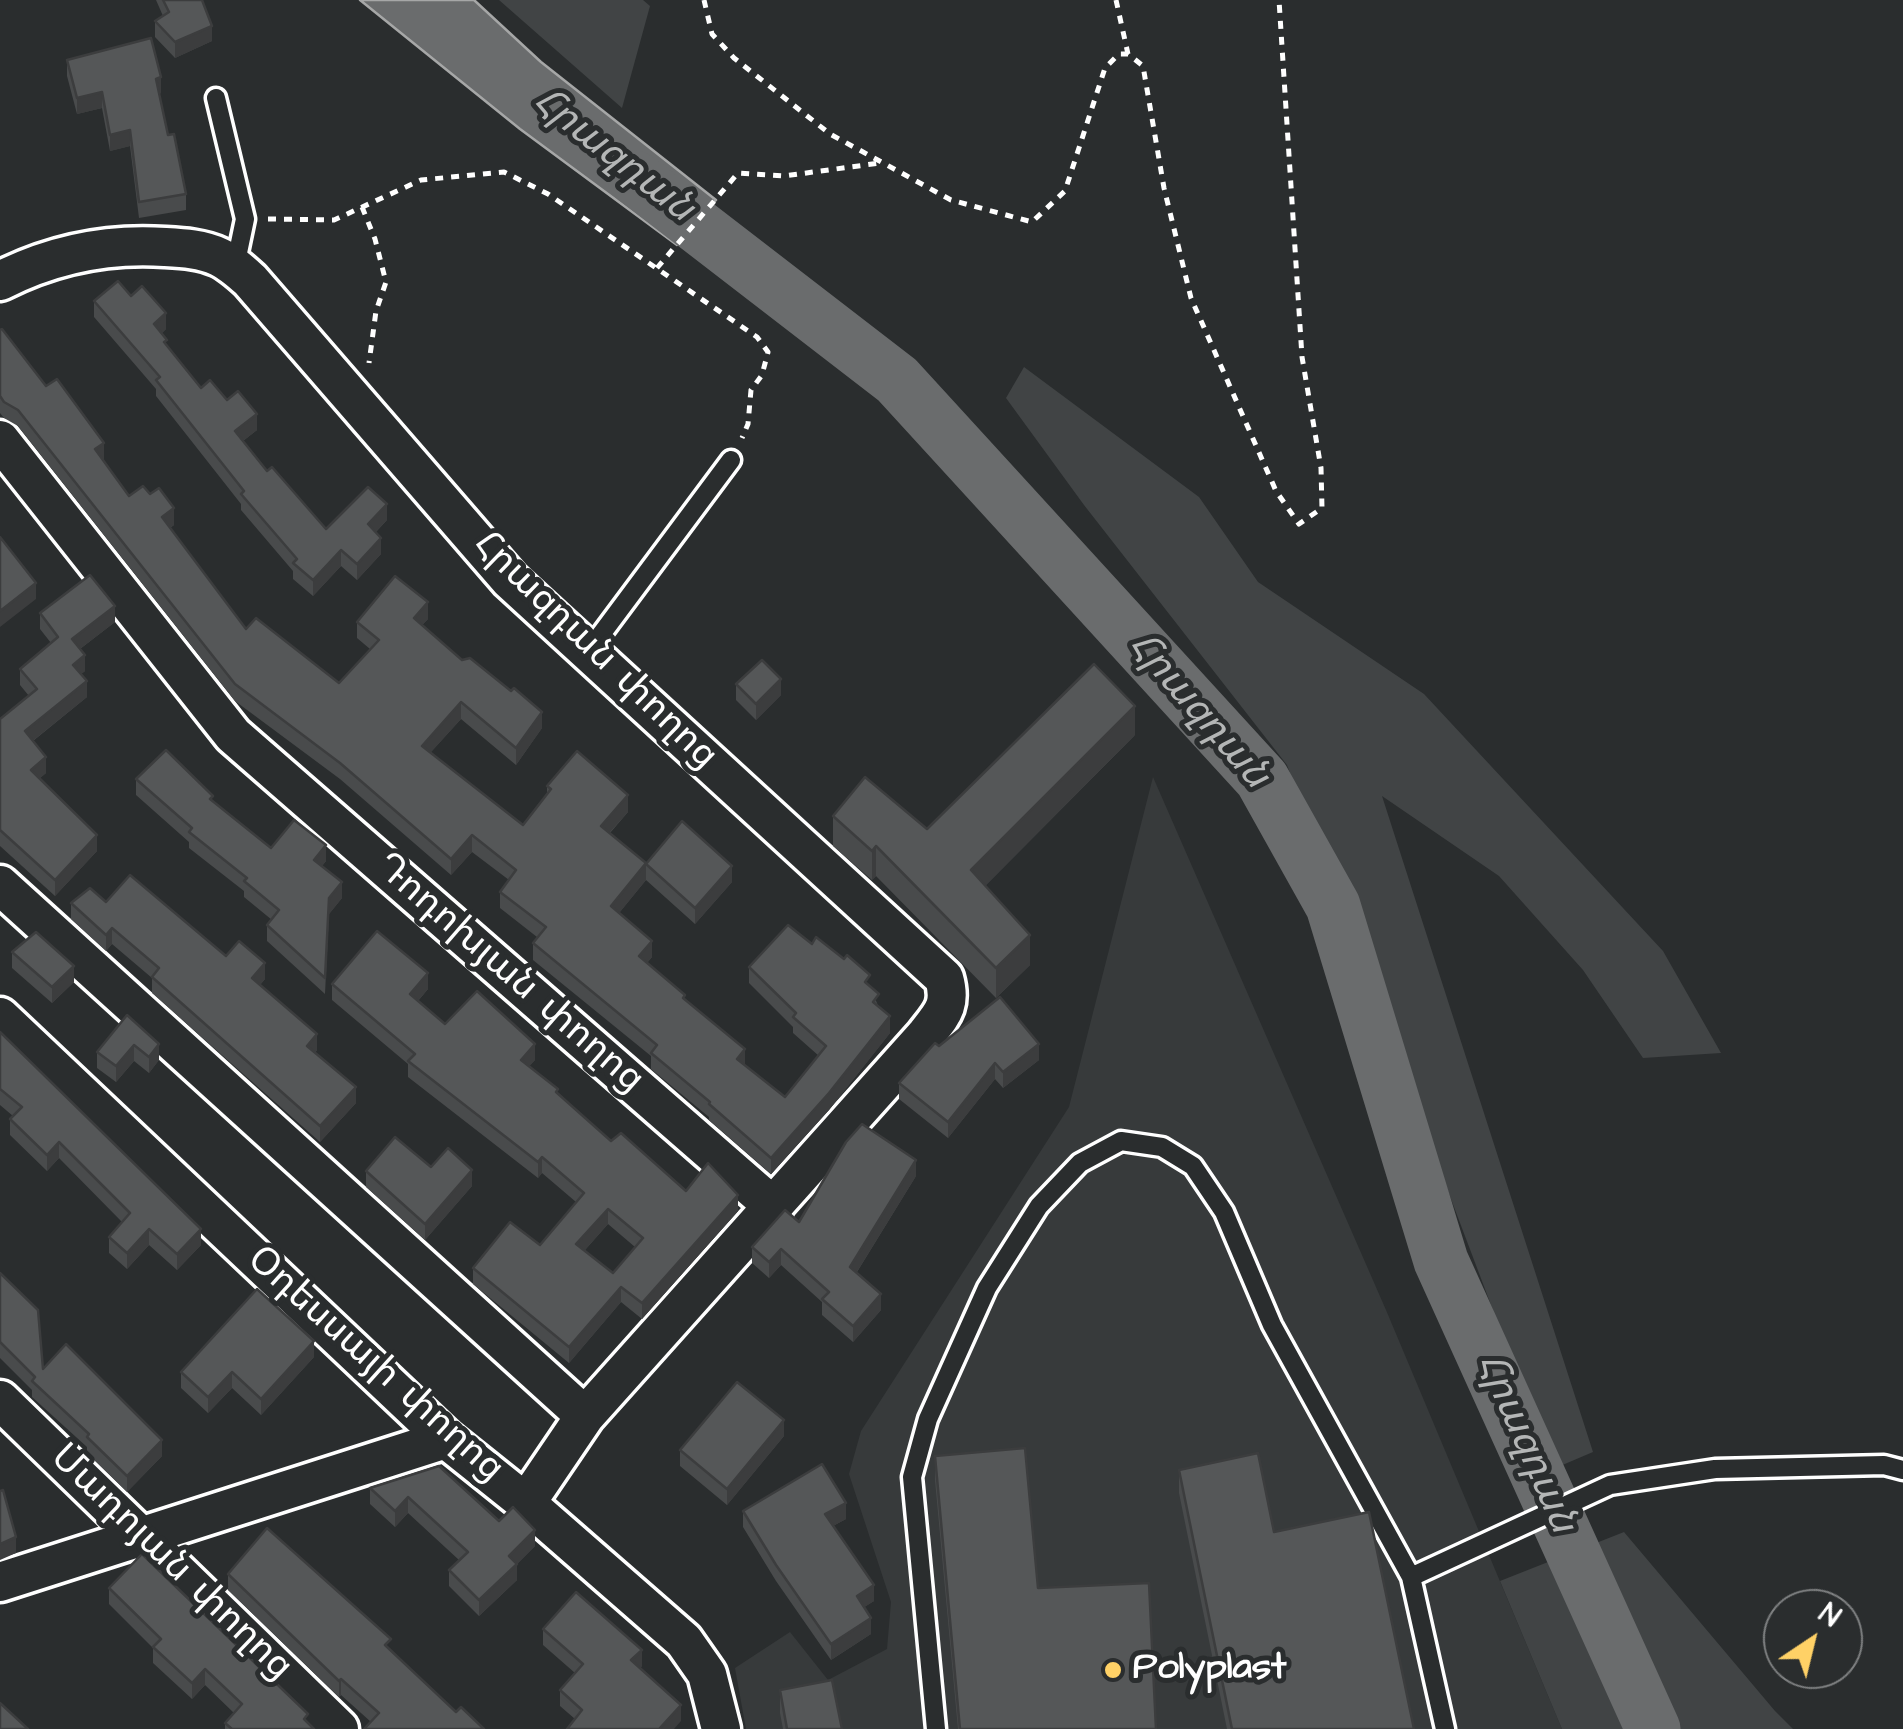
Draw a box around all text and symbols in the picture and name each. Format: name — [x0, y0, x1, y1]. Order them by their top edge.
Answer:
water label: Հրազդան — [522, 79, 702, 235]
street label: Հրազդան փողոց — [462, 524, 726, 780]
water label: Հրազդան — [1116, 624, 1278, 800]
street label: Դոդոխյան փողոց — [364, 846, 652, 1104]
street label: Օդեսսայի փողոց — [236, 1239, 512, 1493]
water label: Հրազդան — [1463, 1347, 1585, 1541]
street label: Մադոյան փողոց — [39, 1437, 301, 1691]
north arrow — [1763, 1589, 1863, 1689]
text: N — [1811, 1595, 1848, 1637]
place label: Polyplast — [1133, 1647, 1286, 1693]
marker: Polyplast — [1102, 1659, 1124, 1681]

